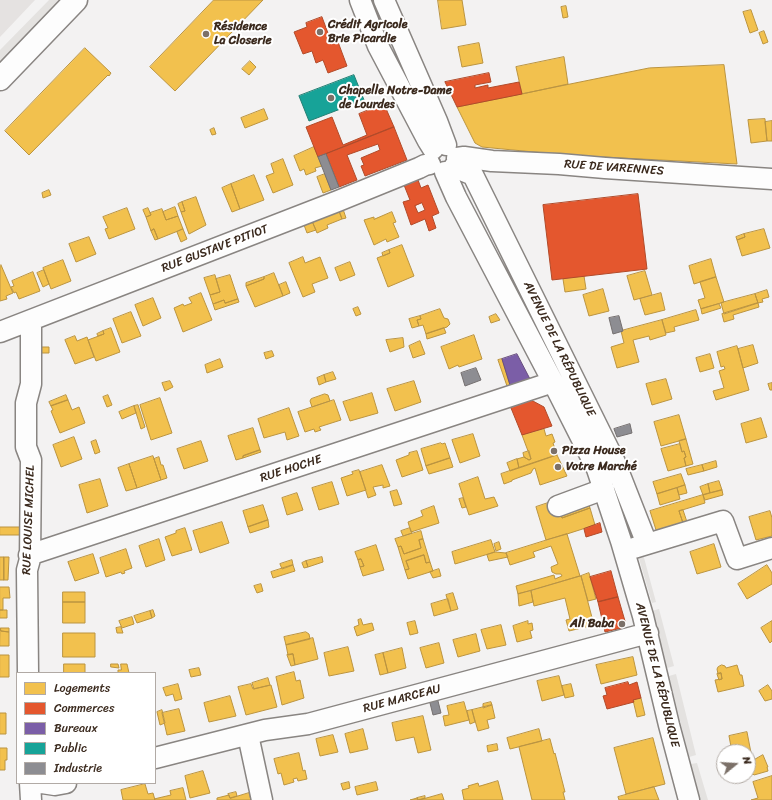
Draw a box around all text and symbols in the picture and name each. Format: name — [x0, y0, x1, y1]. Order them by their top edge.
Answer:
place label: Crédit Agricole Brie Picardie — [328, 18, 408, 46]
place label: Résidence La Closerie — [214, 20, 272, 48]
marker: Crédit Agricole Brie Picardie — [315, 27, 325, 37]
marker: Résidence La Closerie — [201, 29, 211, 39]
place label: Chapelle Notre-Dame de Lourdes — [339, 84, 452, 112]
marker: Chapelle Notre-Dame de Lourdes — [326, 93, 336, 103]
street label: RUE DE VARENNES — [564, 157, 664, 179]
street label: RUE GUSTAVE PITIOT — [160, 222, 270, 276]
street label: AVENUE DE LA RÉPUBLIQUE — [520, 279, 598, 419]
place label: Pizza House — [562, 444, 625, 458]
marker: Pizza House — [549, 446, 559, 456]
street label: RUE HOCHE — [258, 452, 324, 486]
place label: Votre Marché — [566, 460, 637, 474]
marker: Votre Marché — [553, 462, 563, 472]
street label: RUE LOUISE MICHEL — [20, 465, 38, 575]
street label: AVENUE DE LA RÉPUBLIQUE — [632, 601, 682, 749]
place label: Ali Baba — [570, 617, 614, 631]
marker: Ali Baba — [617, 619, 627, 629]
legend — [16, 672, 156, 784]
text: Logements — [54, 677, 110, 699]
street label: RUE MARCEAU — [362, 682, 442, 716]
text: Commerces — [54, 697, 114, 719]
text: Bureaux — [54, 717, 98, 739]
text: Public — [54, 737, 87, 759]
north arrow — [716, 744, 756, 784]
text: N — [737, 754, 757, 767]
text: Industrie — [54, 757, 102, 779]

